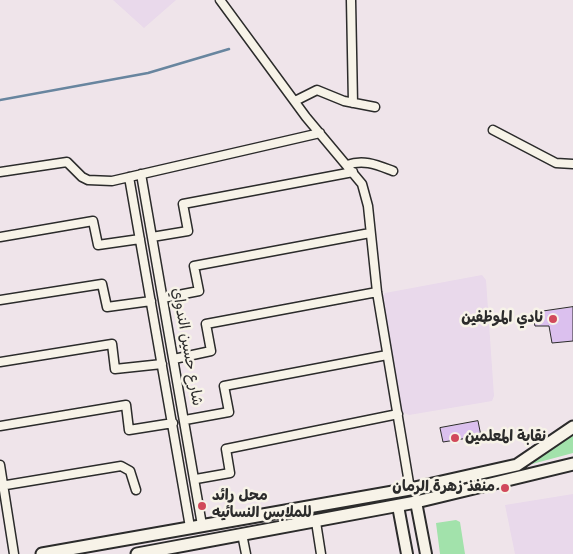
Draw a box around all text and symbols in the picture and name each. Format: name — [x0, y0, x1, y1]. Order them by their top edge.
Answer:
street label: شارع حسين الندواي — [167, 287, 205, 407]
place label: نادي الموظفين — [461, 310, 543, 328]
marker: نادي الموظفين — [547, 313, 559, 325]
place label: نقابة المعلمين — [465, 429, 546, 447]
marker: نقابة المعلمين — [449, 432, 461, 444]
place label: منفذ زهرة الرمان — [392, 479, 495, 497]
marker: منفذ زهرة الرمان — [499, 482, 511, 494]
place label: محل رائد للملابس النسائيه — [212, 488, 312, 523]
marker: محل رائد للملابس النسائيه — [196, 500, 208, 512]

